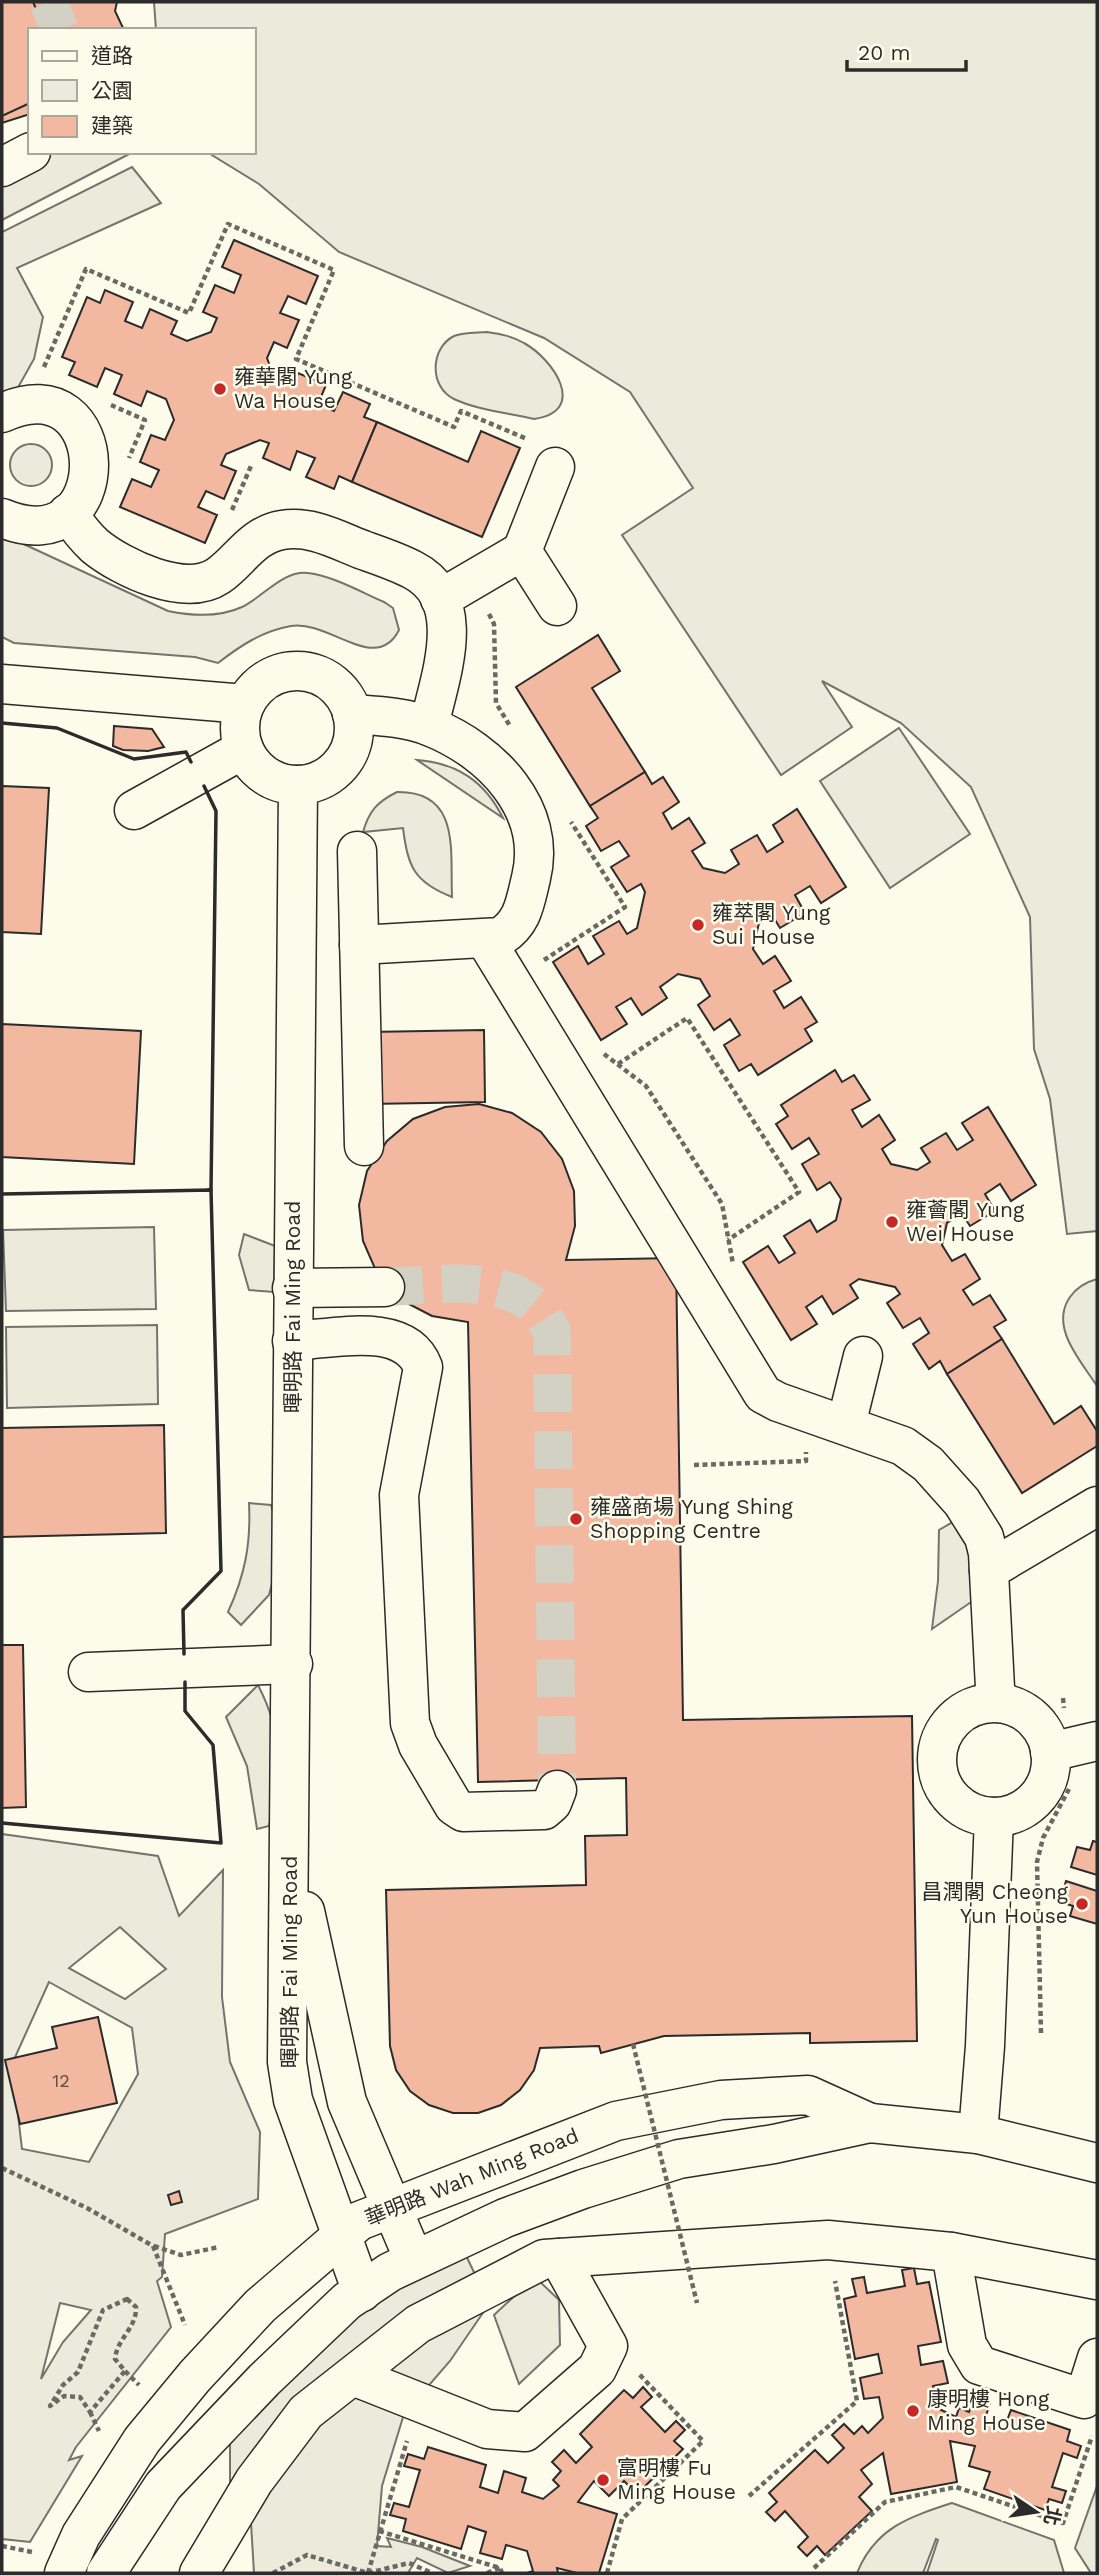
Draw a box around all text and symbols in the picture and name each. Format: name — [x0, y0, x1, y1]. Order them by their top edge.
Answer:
legend — [28, 28, 256, 154]
scale bar — [847, 28, 966, 72]
text: 20 m — [858, 40, 910, 65]
text: 道路 — [91, 43, 133, 68]
text: 公園 — [91, 78, 133, 103]
text: 建築 — [91, 113, 133, 138]
place label: 雍華閣 Yung Wa House — [234, 364, 353, 413]
marker: 雍華閣 Yung Wa House — [212, 381, 228, 397]
place label: 雍萃閣 Yung Sui House — [712, 900, 831, 949]
marker: 雍萃閣 Yung Sui House — [690, 917, 706, 933]
place label: 雍薈閣 Yung Wei House — [906, 1197, 1025, 1246]
street label: 暉明路 Fai Ming Road — [280, 1201, 305, 1413]
marker: 雍薈閣 Yung Wei House — [884, 1214, 900, 1230]
place label: 雍盛商場 Yung Shing Shopping Centre — [590, 1494, 793, 1543]
marker: 雍盛商場 Yung Shing Shopping Centre — [568, 1511, 584, 1527]
street label: 暉明路 Fai Ming Road — [277, 1856, 302, 2068]
place label: 昌潤閣 Cheong Yun House — [922, 1879, 1069, 1928]
marker: 昌潤閣 Cheong Yun House — [1074, 1896, 1090, 1912]
house number: 12 — [52, 2070, 70, 2091]
street label: 華明路 Wah Ming Road — [362, 2122, 582, 2231]
place label: 康明樓 Hong Ming House — [927, 2386, 1050, 2435]
marker: 康明樓 Hong Ming House — [905, 2403, 921, 2419]
place label: 富明樓 Fu Ming House — [617, 2455, 736, 2504]
marker: 富明樓 Fu Ming House — [595, 2472, 611, 2488]
north arrow — [1001, 2477, 1071, 2547]
text: 北 — [1039, 2504, 1065, 2528]

